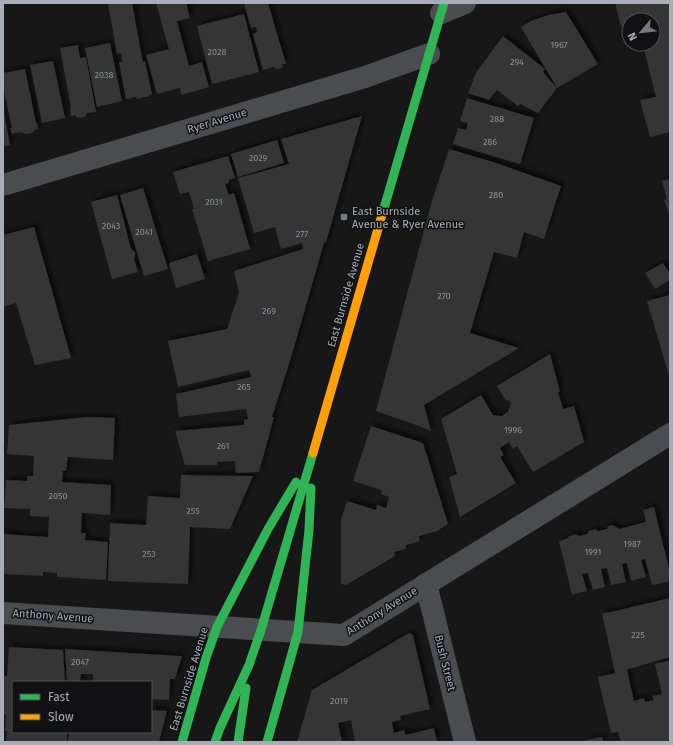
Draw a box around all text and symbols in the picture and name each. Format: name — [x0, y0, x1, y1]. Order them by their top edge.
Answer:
north arrow — [621, 12, 661, 52]
text: N — [625, 30, 640, 43]
house number: 1967 — [550, 40, 568, 50]
house number: 2028 — [208, 47, 226, 57]
house number: 294 — [510, 57, 524, 67]
house number: 2038 — [95, 70, 113, 80]
street label: Ryer Avenue — [186, 106, 248, 136]
house number: 288 — [490, 114, 504, 124]
house number: 286 — [483, 137, 497, 147]
house number: 2029 — [249, 153, 267, 163]
house number: 280 — [489, 190, 503, 200]
house number: 2031 — [205, 197, 223, 207]
place label: East Burnside Avenue & Ryer Avenue — [352, 205, 464, 231]
marker: East Burnside Avenue & Ryer Avenue — [339, 212, 349, 222]
house number: 2043 — [102, 221, 120, 231]
house number: 2041 — [135, 227, 153, 237]
house number: 277 — [296, 229, 308, 239]
street label: East Burnside Avenue — [325, 241, 367, 349]
house number: 270 — [437, 291, 451, 301]
house number: 269 — [262, 306, 276, 316]
house number: 265 — [237, 382, 251, 392]
house number: 1996 — [504, 425, 522, 435]
house number: 261 — [217, 441, 229, 451]
house number: 2050 — [48, 491, 68, 501]
house number: 255 — [186, 506, 200, 516]
house number: 1987 — [623, 539, 641, 549]
house number: 1991 — [584, 547, 602, 557]
house number: 253 — [142, 549, 156, 559]
street label: Anthony Avenue — [344, 584, 420, 638]
street label: Anthony Avenue — [12, 607, 94, 625]
street label: East Burnside Avenue — [167, 626, 211, 732]
house number: 225 — [631, 630, 645, 640]
street label: Bush Street — [432, 634, 458, 692]
house number: 2047 — [71, 657, 89, 667]
legend — [12, 681, 152, 733]
text: Fast — [48, 690, 70, 704]
house number: 2019 — [330, 696, 348, 706]
text: Slow — [48, 710, 74, 724]

